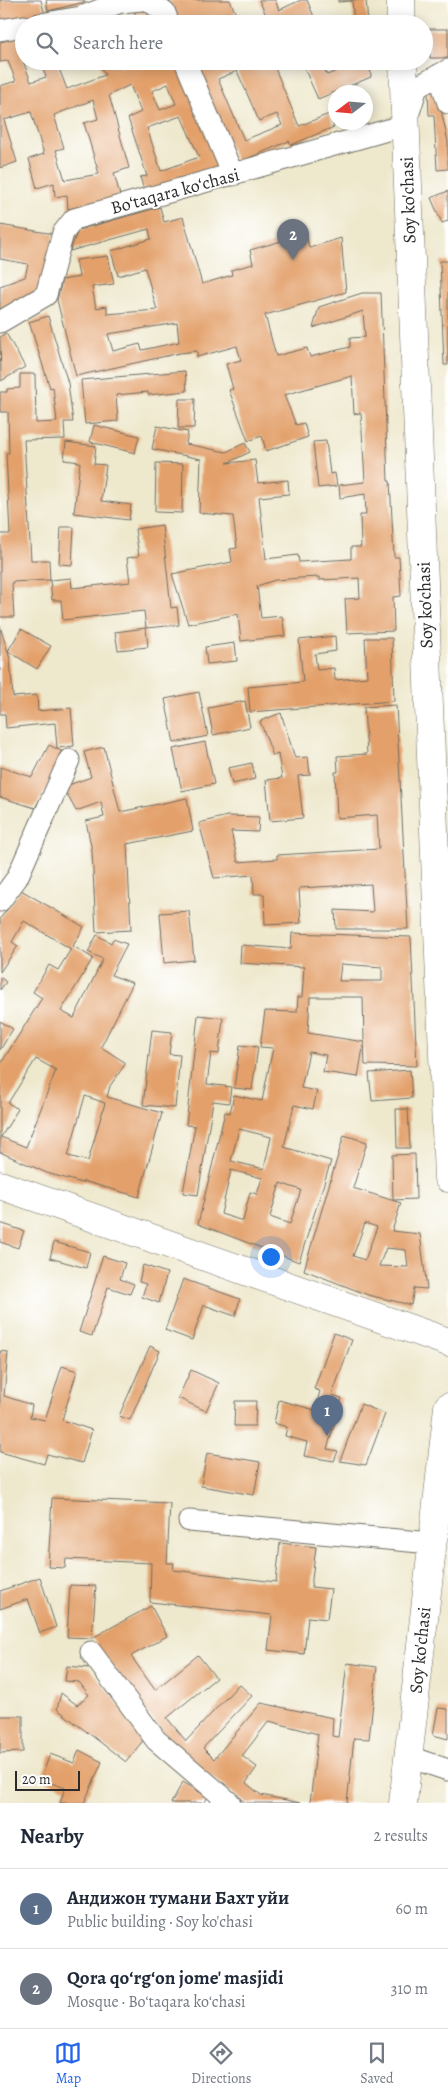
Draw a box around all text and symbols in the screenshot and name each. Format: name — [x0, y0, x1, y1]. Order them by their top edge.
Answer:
search box — [15, 15, 433, 70]
icon: search — [33, 29, 61, 57]
text: Search here — [73, 30, 163, 56]
north arrow — [328, 85, 373, 130]
street label: Soy ko'chasi — [394, 156, 422, 244]
street label: Boʻtaqara koʻchasi — [108, 162, 242, 220]
pin: 2 — [277, 219, 309, 260]
street label: Soy ko'chasi — [411, 561, 439, 649]
your location — [258, 1244, 284, 1270]
pin: 1 — [311, 1395, 343, 1436]
street label: Soy ko'chasi — [404, 1605, 436, 1695]
scale bar — [15, 1768, 80, 1791]
text: 20 m — [22, 1770, 51, 1789]
text: Nearby — [20, 1822, 83, 1850]
text: 2 results — [373, 1825, 428, 1847]
text: Андижон тумани Бахт уйи — [67, 1885, 289, 1911]
text: 1 — [33, 1898, 39, 1920]
text: 60 m — [396, 1898, 428, 1920]
text: Public building · Soy ko'chasi — [67, 1911, 253, 1933]
text: Qora qoʻrgʻon jome' masjidi — [67, 1965, 283, 1991]
text: 2 — [32, 1978, 40, 2000]
text: 310 m — [391, 1978, 428, 2000]
text: Mosque · Boʻtaqara koʻchasi — [67, 1991, 246, 2013]
tab: Map — [54, 2039, 82, 2088]
tab: Directions — [191, 2039, 251, 2088]
tab: Saved — [360, 2039, 394, 2088]

